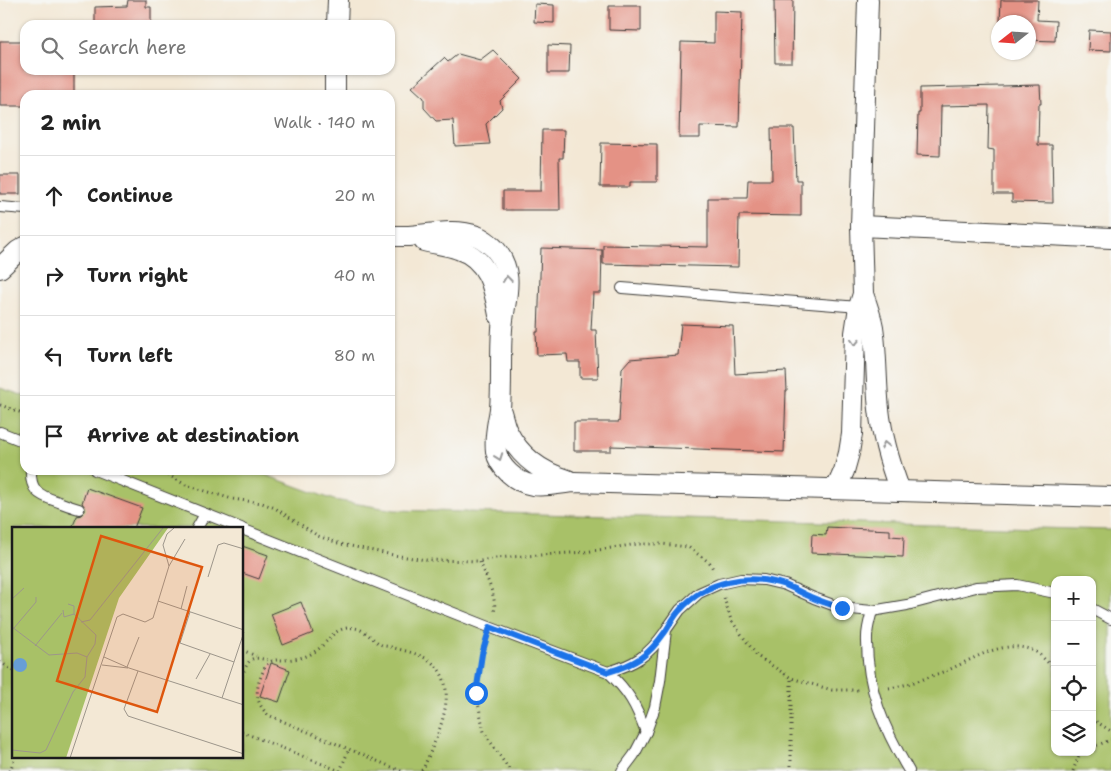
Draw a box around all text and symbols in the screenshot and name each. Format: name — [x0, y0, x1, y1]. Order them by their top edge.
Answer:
north arrow — [991, 15, 1036, 60]
search box — [20, 20, 395, 75]
icon: search — [38, 34, 66, 62]
text: Search here — [78, 35, 187, 60]
text: 2 min — [40, 109, 101, 137]
text: Walk · 140 m — [273, 112, 375, 133]
icon: ahead — [40, 182, 68, 210]
text: Continue — [87, 183, 173, 208]
text: 20 m — [334, 185, 375, 206]
icon: right — [40, 262, 68, 290]
text: Turn right — [87, 263, 188, 288]
text: 40 m — [333, 265, 375, 286]
one-way arrow — [502, 275, 513, 283]
one-way arrow — [849, 338, 860, 346]
icon: left — [40, 342, 68, 370]
text: Turn left — [87, 343, 173, 368]
text: 80 m — [334, 345, 375, 366]
icon: arrive — [40, 422, 68, 450]
text: Arrive at destination — [87, 423, 299, 448]
one-way arrow — [880, 440, 891, 449]
one-way arrow — [493, 452, 503, 460]
inset map — [12, 527, 244, 758]
map controls — [1051, 576, 1096, 756]
button: + — [1051, 576, 1096, 621]
route end — [831, 597, 854, 620]
button: − — [1051, 621, 1096, 666]
button: locate — [1051, 666, 1096, 711]
route start — [465, 682, 488, 705]
button: layers — [1051, 711, 1096, 756]

